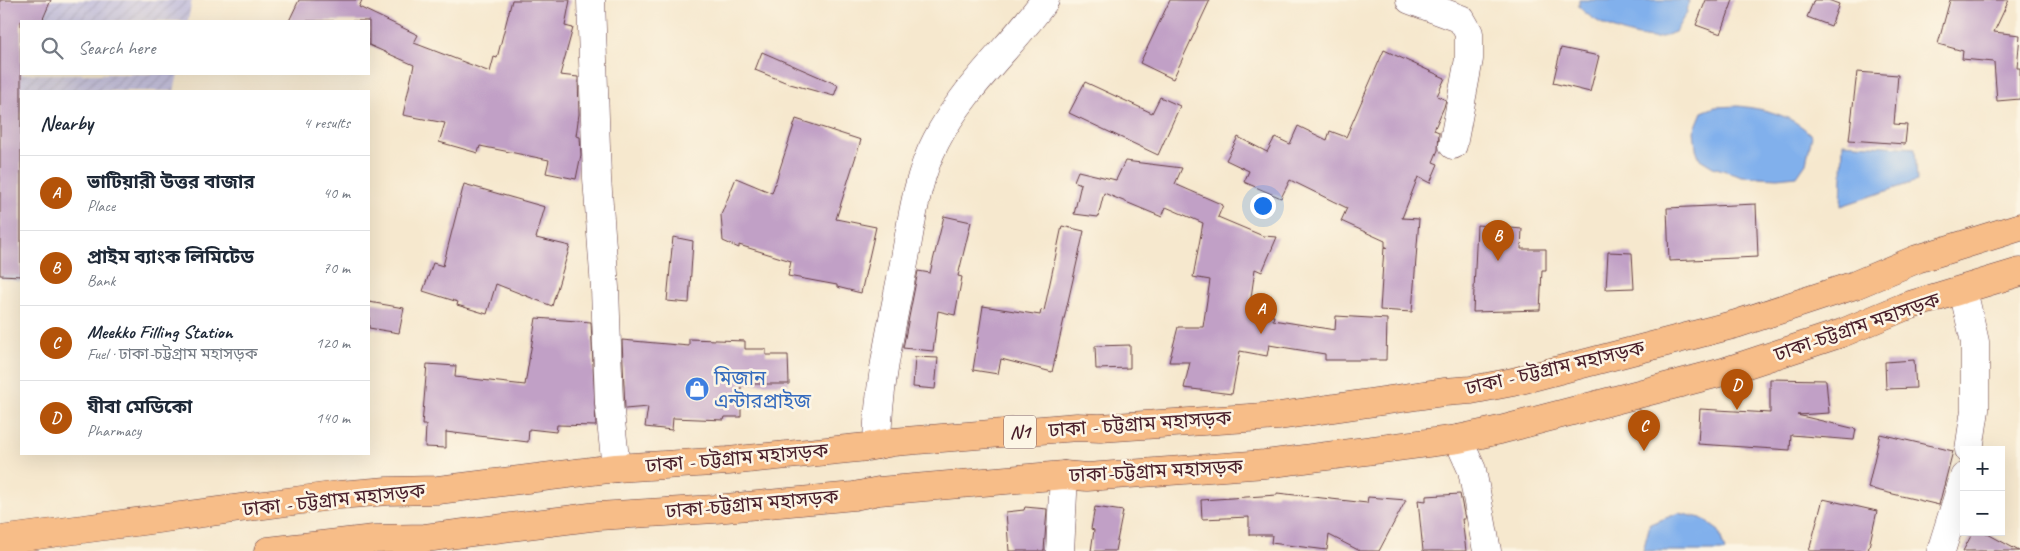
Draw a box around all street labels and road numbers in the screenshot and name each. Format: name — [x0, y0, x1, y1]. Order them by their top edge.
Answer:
street label: ঢাকা-চট্টগ্রাম মহাসড়ক — [1770, 287, 1944, 367]
street label: ঢাকা - চট্টগ্রাম মহাসড়ক — [1462, 335, 1648, 401]
street label: ঢাকা - চট্টগ্রাম মহাসড়ক — [1047, 405, 1233, 443]
road number: N1 — [1004, 416, 1036, 448]
street label: ঢাকা - চট্টগ্রাম মহাসড়ক — [644, 437, 830, 479]
street label: ঢাকা-চট্টগ্রাম মহাসড়ক — [1068, 454, 1244, 488]
street label: ঢাকা - চট্টগ্রাম মহাসড়ক — [241, 478, 427, 522]
street label: ঢাকা-চট্টগ্রাম মহাসড়ক — [663, 484, 840, 524]

